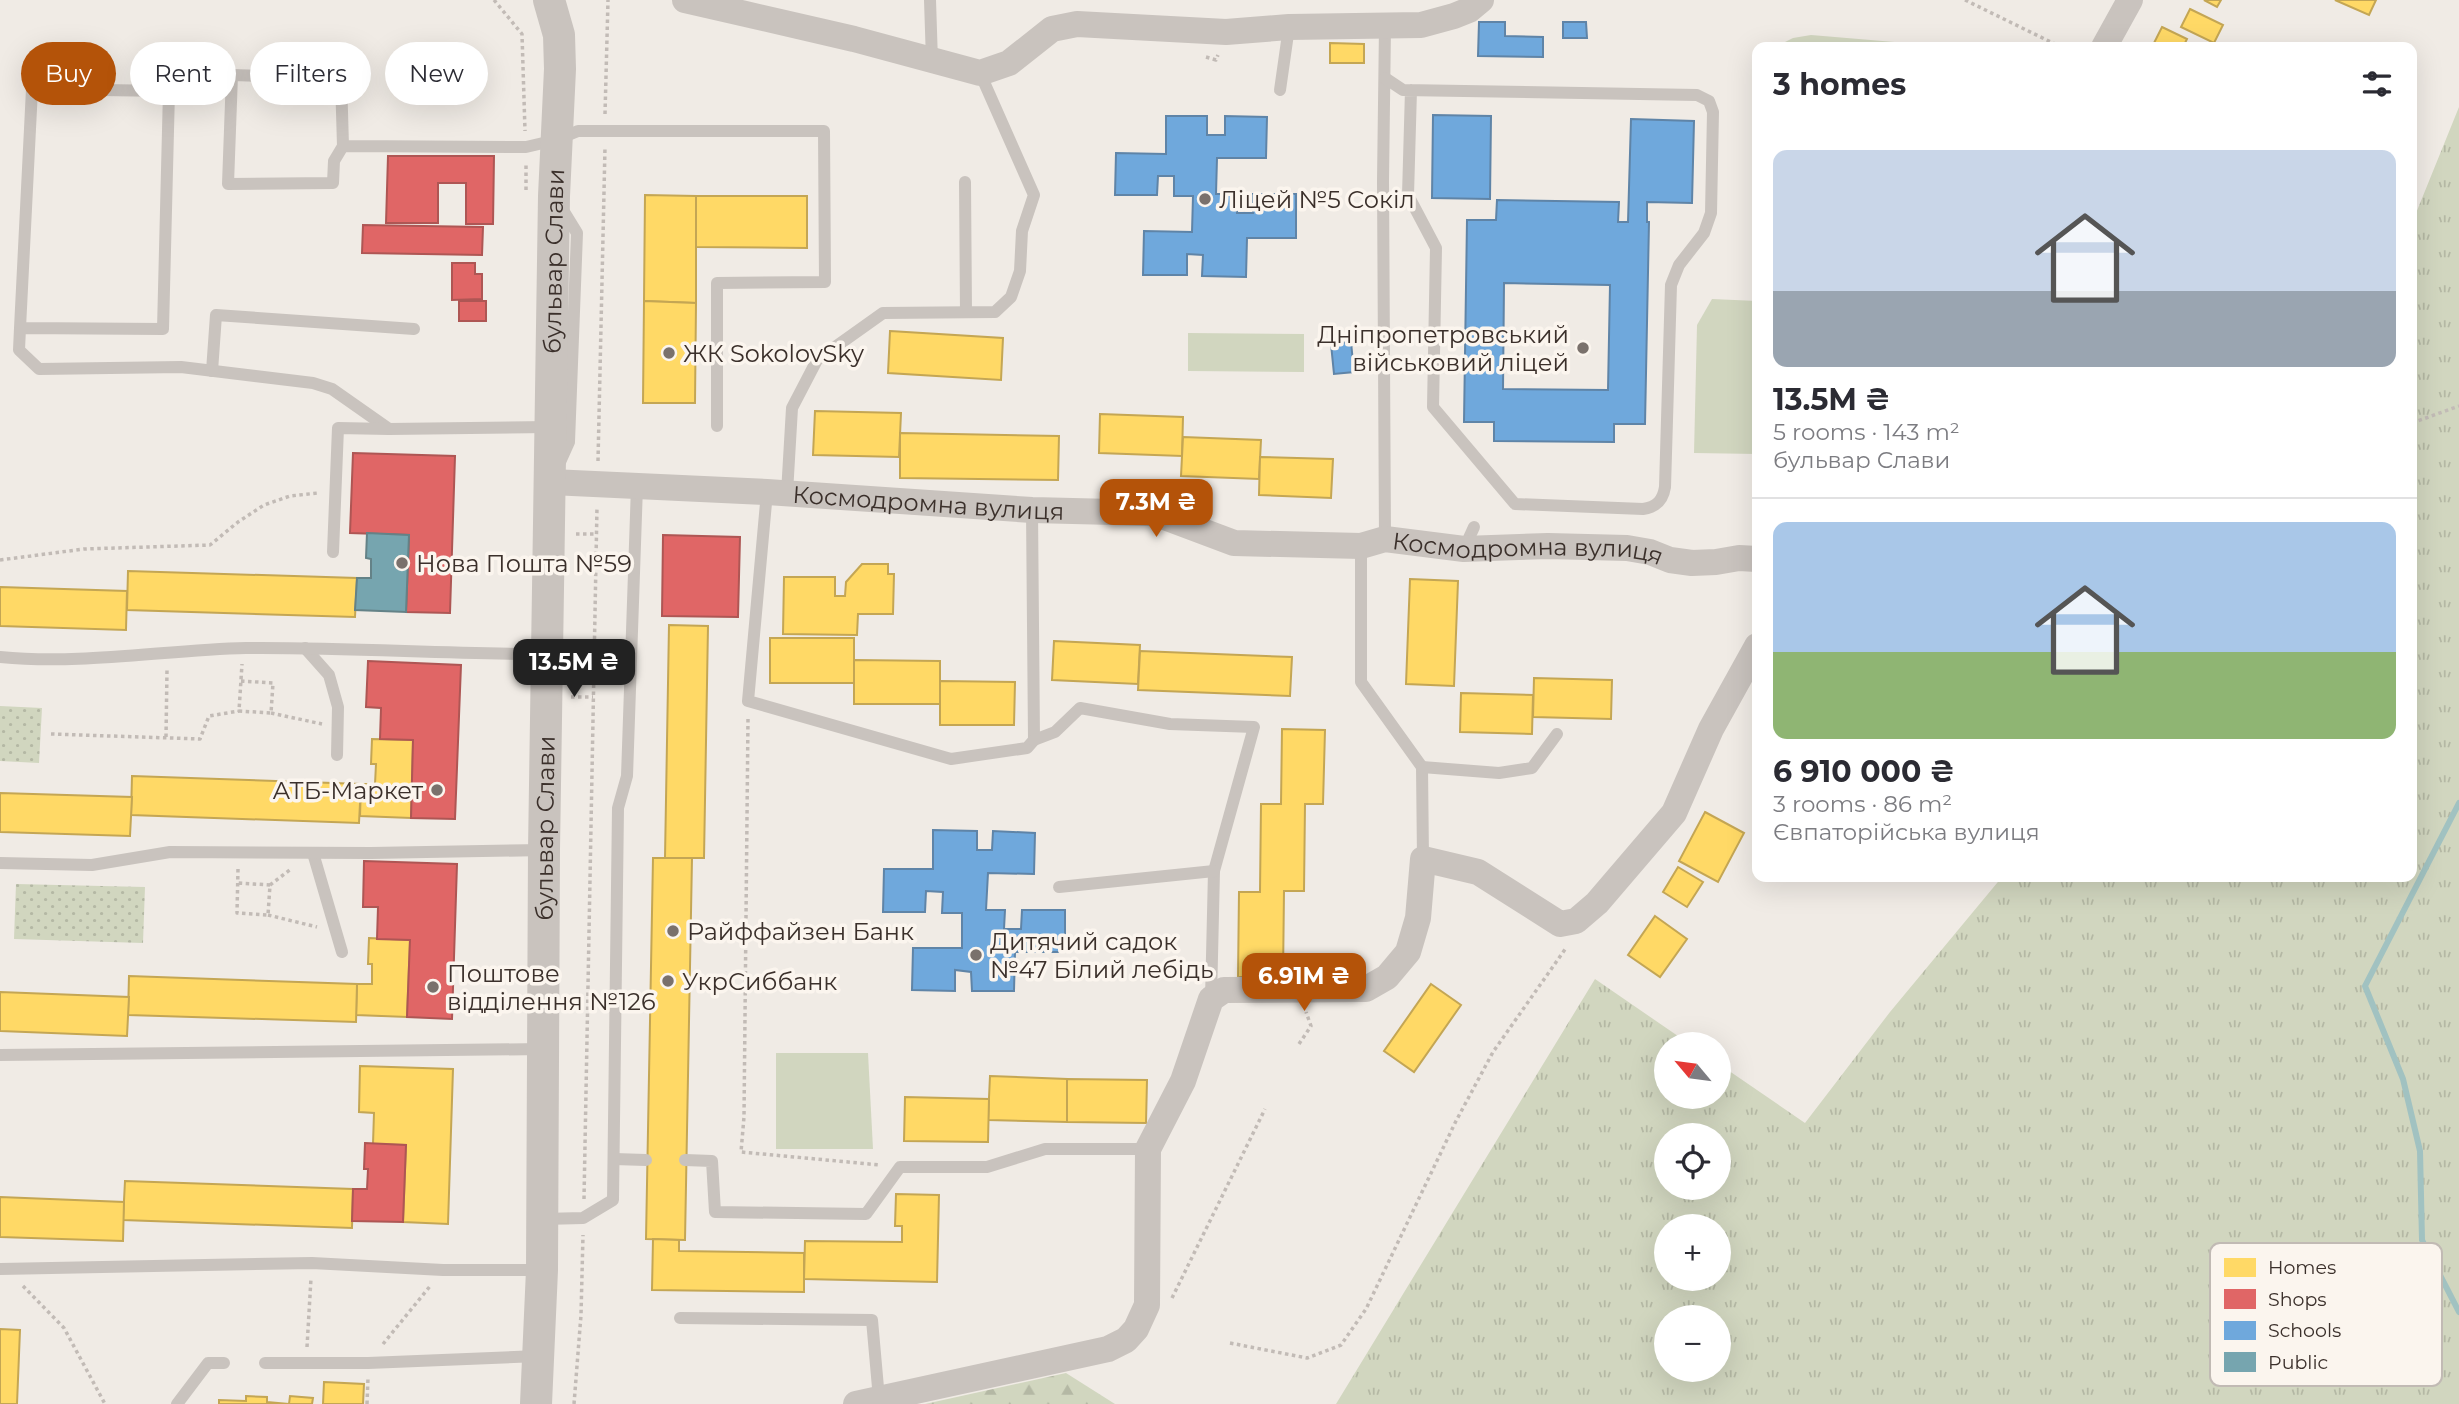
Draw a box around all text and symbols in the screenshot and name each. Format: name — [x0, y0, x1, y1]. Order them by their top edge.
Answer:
chip: Buy — [21, 42, 116, 105]
chip: Rent — [130, 42, 236, 105]
chip: Filters — [250, 42, 371, 105]
chip: New — [385, 42, 488, 105]
icon: filters — [2358, 65, 2396, 103]
text: 3 homes — [1773, 66, 1906, 103]
street label: бульвар Слави — [537, 168, 570, 354]
place label: Ліцей №5 Сокіл — [1219, 185, 1415, 214]
marker: Ліцей №5 Сокіл — [1197, 191, 1213, 207]
icon: home — [2022, 195, 2148, 321]
place label: Дніпропетровський військовий ліцей — [1317, 320, 1569, 377]
place label: ЖК SokolovSky — [683, 339, 864, 368]
marker: Дніпропетровський військовий ліцей — [1575, 340, 1591, 356]
marker: ЖК SokolovSky — [661, 345, 677, 361]
text: 13.5M ₴ — [1773, 381, 1890, 418]
text: 5 rooms · 143 m² — [1773, 418, 1960, 446]
text: бульвар Слави — [1773, 446, 1950, 474]
street label: Космодромна вулиця — [792, 479, 1065, 525]
pin: 7.3M ₴ — [1099, 480, 1213, 539]
text: 7.3M ₴ — [1116, 488, 1196, 516]
street label: Космодромна вулиця — [1391, 526, 1668, 571]
place label: Нова Пошта №59 — [416, 549, 632, 578]
marker: Нова Пошта №59 — [394, 555, 410, 571]
icon: home — [2022, 567, 2148, 693]
pin: 13.5M ₴ — [509, 640, 639, 699]
text: 13.5M ₴ — [529, 648, 619, 676]
street label: бульвар Слави — [529, 735, 560, 921]
text: 6 910 000 ₴ — [1773, 753, 1955, 790]
place label: АТБ-Маркет — [273, 776, 424, 805]
marker: АТБ-Маркет — [429, 782, 445, 798]
text: 3 rooms · 86 m² — [1773, 790, 1952, 818]
text: Євпаторійська вулиця — [1773, 818, 2040, 846]
place label: Райффайзен Банк — [687, 917, 914, 946]
marker: Райффайзен Банк — [665, 923, 681, 939]
place label: Дитячий садок №47 Білий лебідь — [990, 927, 1214, 984]
marker: Дитячий садок №47 Білий лебідь — [968, 947, 984, 963]
pin: 6.91M ₴ — [1239, 954, 1369, 1013]
place label: Поштове відділення №126 — [447, 959, 656, 1016]
text: 6.91M ₴ — [1258, 962, 1350, 990]
place label: УкрСиббанк — [682, 967, 837, 996]
marker: УкрСиббанк — [660, 973, 676, 989]
marker: Поштове відділення №126 — [425, 979, 441, 995]
north arrow — [1654, 1032, 1731, 1110]
map controls — [1654, 1032, 1731, 1382]
button: locate — [1654, 1123, 1731, 1200]
button: + — [1654, 1214, 1731, 1291]
legend — [2210, 1243, 2442, 1386]
text: Homes — [2268, 1256, 2336, 1279]
text: Shops — [2268, 1288, 2327, 1311]
button: − — [1654, 1305, 1731, 1382]
text: Schools — [2268, 1319, 2341, 1342]
text: Public — [2268, 1351, 2328, 1374]

